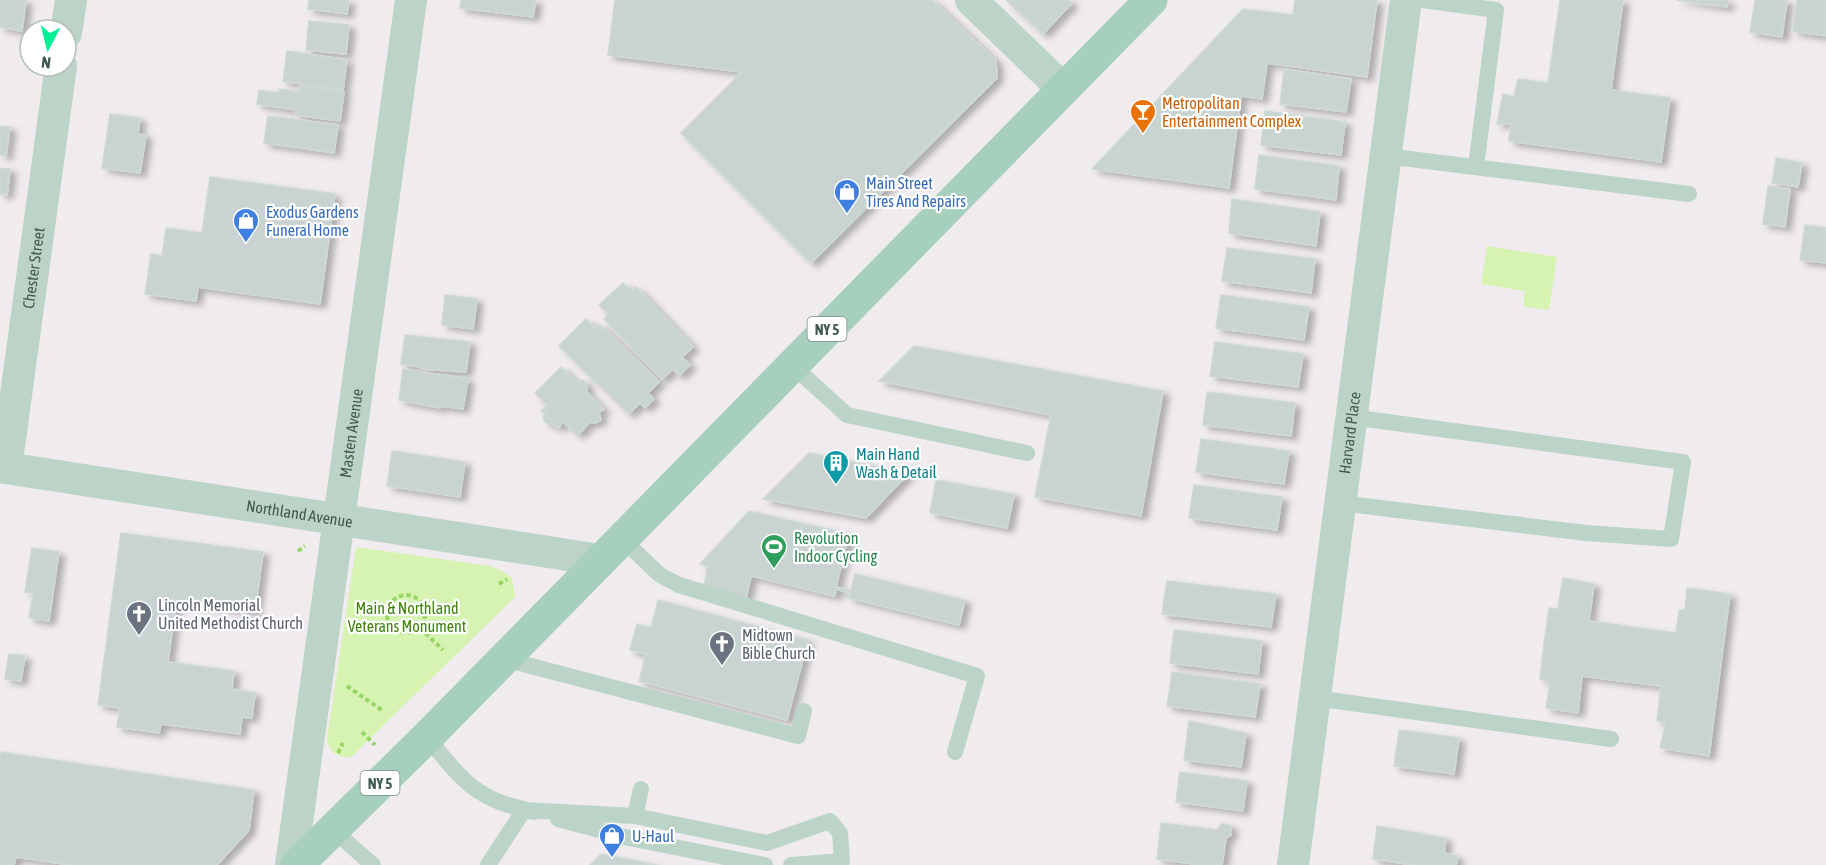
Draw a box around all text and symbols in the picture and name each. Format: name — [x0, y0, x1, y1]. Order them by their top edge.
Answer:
north arrow — [18, 18, 78, 78]
text: N — [40, 53, 52, 72]
place label: Metropolitan Entertainment Complex — [1162, 94, 1302, 131]
bar icon: Metropolitan Entertainment Complex — [1128, 97, 1158, 135]
place label: Main Street Tires And Repairs — [866, 174, 966, 211]
shop icon: Main Street Tires And Repairs — [832, 177, 862, 215]
place label: Exodus Gardens Funeral Home — [266, 203, 359, 239]
shop icon: Exodus Gardens Funeral Home — [231, 206, 261, 244]
street label: Chester Street — [19, 226, 48, 310]
road number: NY 5 — [808, 317, 846, 341]
street label: Masten Avenue — [336, 387, 366, 479]
street label: Harvard Place — [1335, 391, 1364, 475]
place label: Main Hand Wash & Detail — [856, 445, 938, 481]
building icon: Main Hand Wash & Detail — [821, 448, 851, 486]
street label: Northland Avenue — [245, 496, 354, 531]
place label: Revolution Indoor Cycling — [794, 529, 878, 566]
sports icon: Revolution Indoor Cycling — [759, 532, 789, 570]
place label: Lincoln Memorial United Methodist Church — [158, 596, 303, 632]
church icon: Lincoln Memorial United Methodist Church — [124, 599, 154, 637]
park label: Main & Northland Veterans Monument — [348, 599, 467, 635]
place label: Midtown Bible Church — [742, 626, 815, 662]
church icon: Midtown Bible Church — [707, 629, 737, 667]
road number: NY 5 — [360, 771, 400, 795]
shop icon: U-Haul — [597, 821, 627, 859]
place label: U-Haul — [632, 827, 675, 845]

